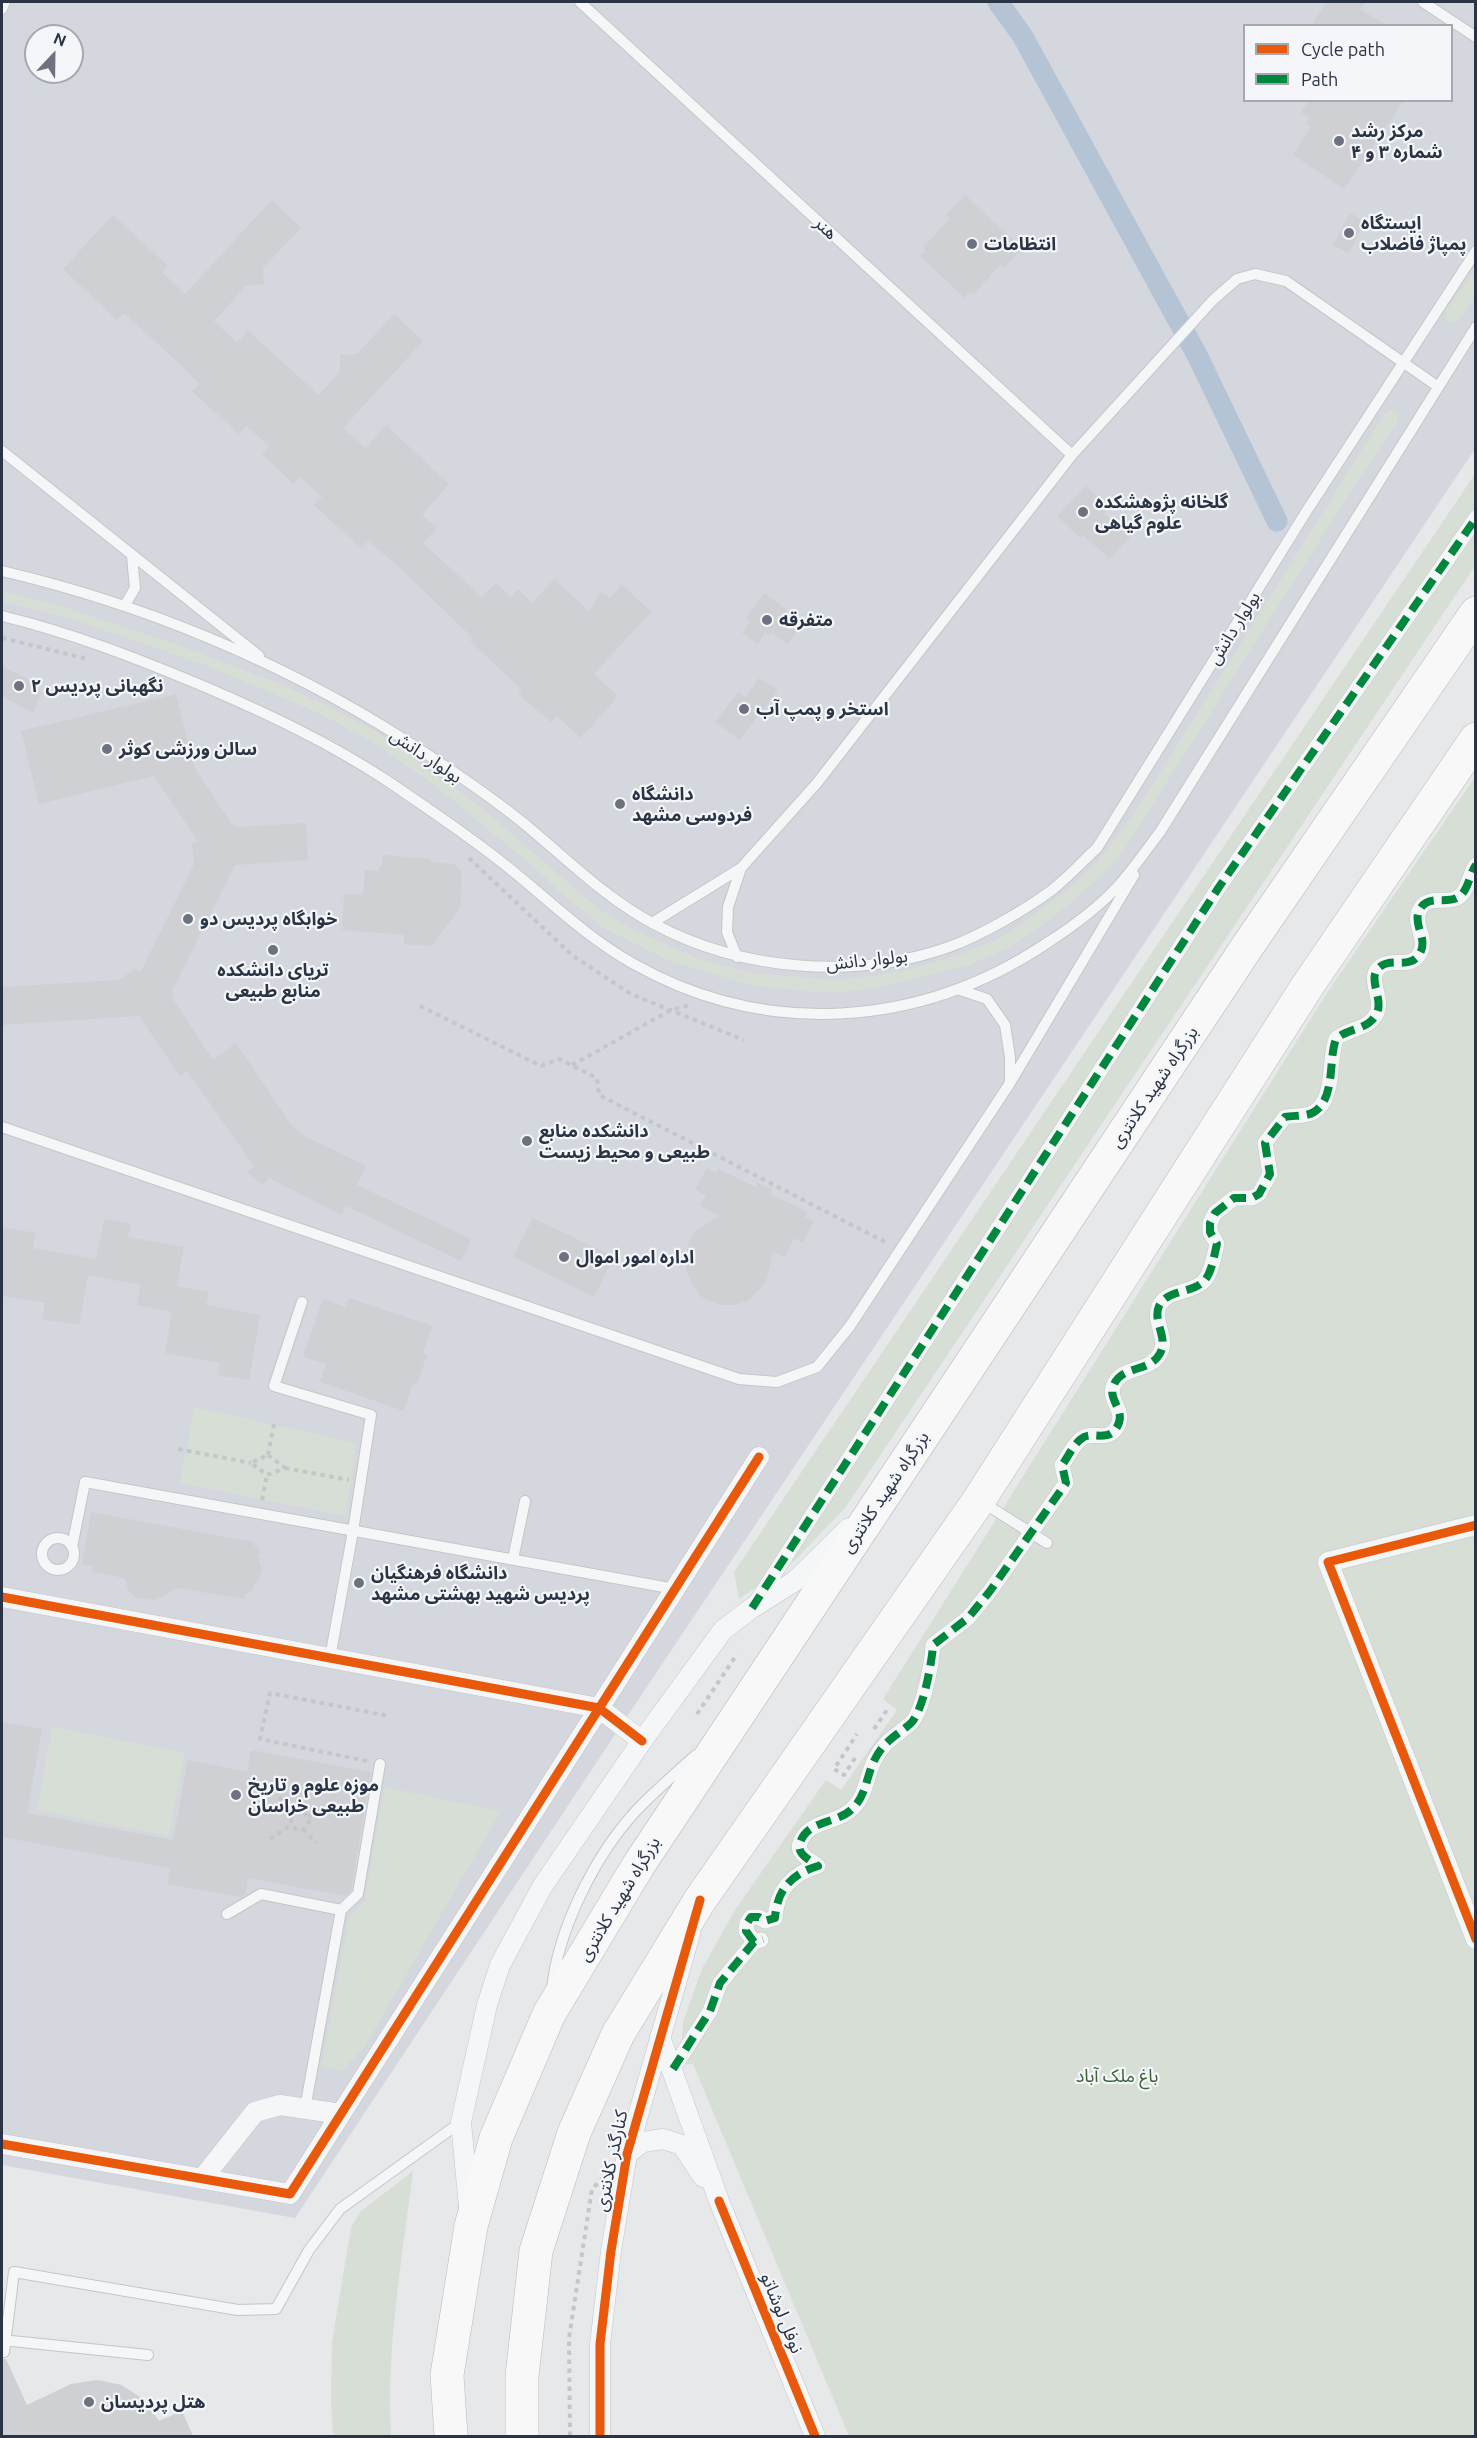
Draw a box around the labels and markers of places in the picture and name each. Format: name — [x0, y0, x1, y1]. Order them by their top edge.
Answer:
place label: مرکز رشد شماره ۳ و ۴ — [1351, 120, 1443, 162]
marker: مرکز رشد شماره ۳ و ۴ — [1332, 134, 1346, 148]
place label: ایستگاه پمپاژ فاضلاب — [1361, 212, 1466, 254]
marker: ایستگاه پمپاژ فاضلاب — [1342, 226, 1356, 240]
place label: انتظامات — [984, 233, 1056, 255]
marker: انتظامات — [965, 237, 979, 251]
place label: گلخانه پژوهشکده علوم گیاهی — [1095, 491, 1228, 534]
marker: گلخانه پژوهشکده علوم گیاهی — [1076, 505, 1090, 519]
place label: متفرقه — [779, 609, 833, 631]
marker: متفرقه — [760, 613, 774, 627]
place label: نگهبانی پردیس ۲ — [31, 675, 163, 697]
marker: نگهبانی پردیس ۲ — [12, 679, 26, 693]
place label: استخر و پمپ آب — [756, 698, 889, 720]
marker: استخر و پمپ آب — [737, 702, 751, 716]
place label: سالن ورزشی کوثر — [119, 738, 257, 760]
marker: سالن ورزشی کوثر — [100, 742, 114, 756]
place label: دانشگاه فردوسی مشهد — [632, 783, 752, 826]
marker: دانشگاه فردوسی مشهد — [613, 797, 627, 811]
place label: خوابگاه پردیس دو — [200, 908, 337, 930]
marker: خوابگاه پردیس دو — [181, 912, 195, 926]
marker: تریای دانشکده منابع طبیعی — [266, 943, 280, 957]
place label: تریای دانشکده منابع طبیعی — [217, 959, 329, 1002]
place label: دانشکده منابع طبیعی و محیط زیست — [539, 1120, 710, 1162]
marker: دانشکده منابع طبیعی و محیط زیست — [520, 1134, 534, 1148]
place label: اداره امور اموال — [576, 1246, 694, 1268]
marker: اداره امور اموال — [557, 1250, 571, 1264]
place label: دانشگاه فرهنگیان پردیس شهید بهشتی مشهد — [371, 1562, 590, 1604]
marker: دانشگاه فرهنگیان پردیس شهید بهشتی مشهد — [352, 1576, 366, 1590]
place label: موزه علوم و تاریخ طبیعی خراسان — [248, 1774, 379, 1816]
marker: موزه علوم و تاریخ طبیعی خراسان — [229, 1788, 243, 1802]
place label: هتل پردیسان — [101, 2391, 206, 2413]
marker: هتل پردیسان — [82, 2395, 96, 2409]

